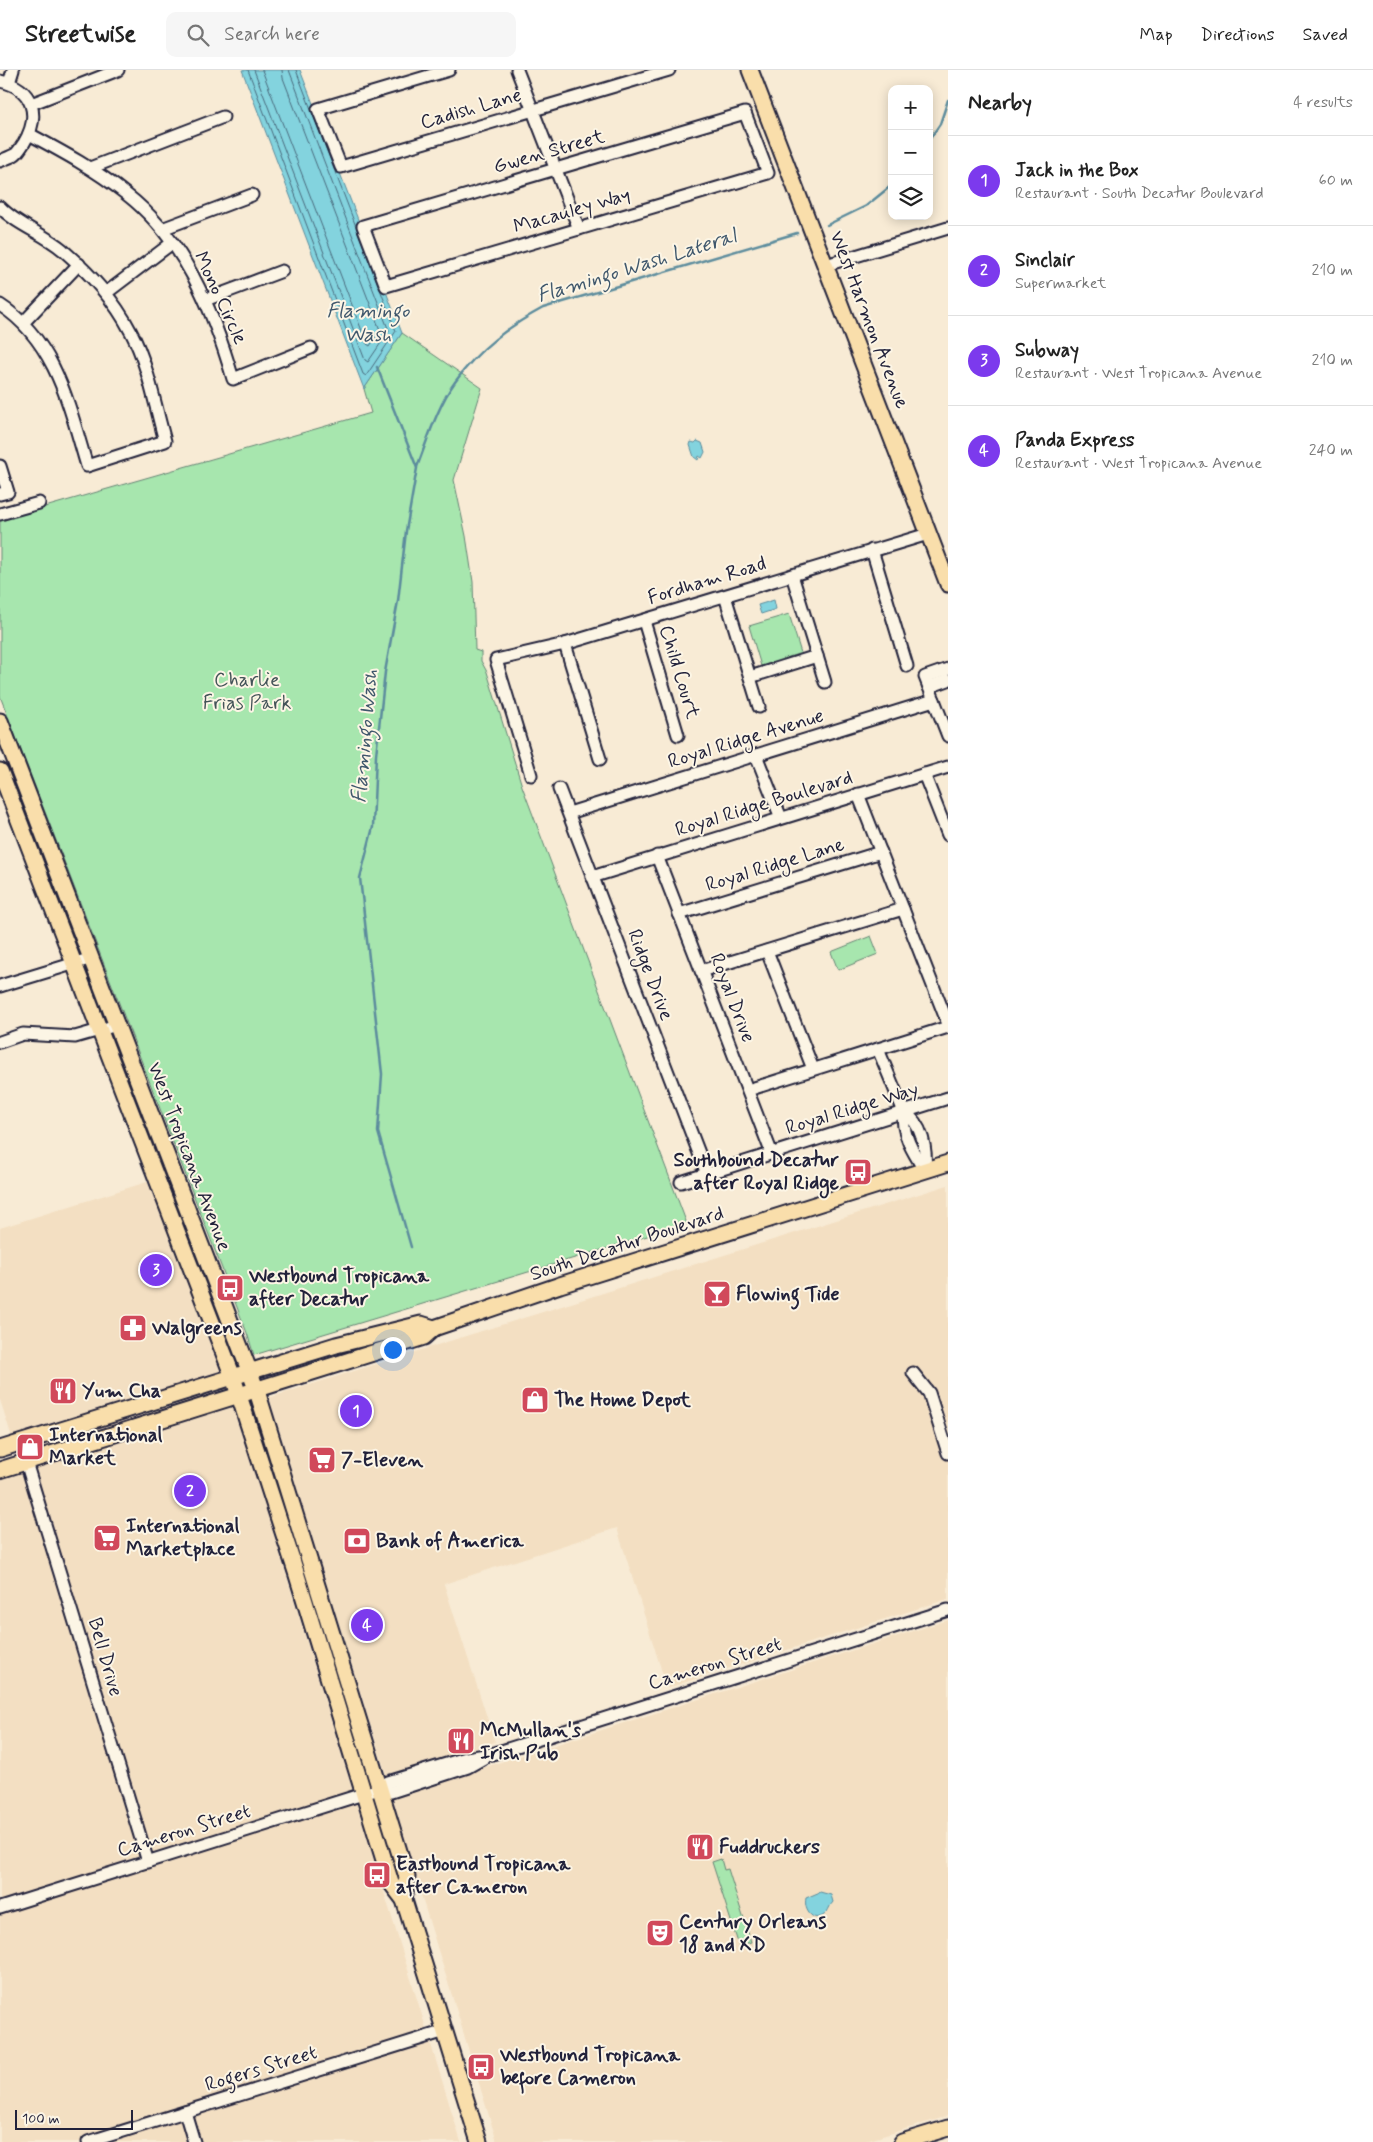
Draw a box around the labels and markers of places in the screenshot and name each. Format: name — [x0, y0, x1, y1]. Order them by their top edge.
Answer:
place label: Southbound Decatur after Royal Ridge — [674, 1147, 840, 1199]
bus stop icon: Southbound Decatur after Royal Ridge — [843, 1157, 873, 1187]
pin: 3 — [140, 1251, 172, 1289]
place label: Westbound Tropicana after Decatur — [248, 1263, 430, 1313]
bus stop icon: Westbound Tropicana after Decatur — [215, 1273, 245, 1303]
bar icon: Flowing Tide — [702, 1279, 732, 1309]
place label: Flowing Tide — [736, 1281, 839, 1310]
pharmacy icon: Walgreens — [118, 1313, 148, 1343]
place label: Walgreens — [151, 1315, 242, 1344]
restaurant icon: Yum Cha — [48, 1376, 78, 1406]
place label: Yum Cha — [82, 1378, 161, 1405]
shop icon: The Home Depot — [520, 1385, 550, 1415]
place label: The Home Depot — [554, 1387, 692, 1414]
pin: 1 — [340, 1392, 372, 1430]
place label: International Market — [49, 1422, 162, 1472]
shop icon: International Market — [15, 1432, 45, 1462]
supermarket icon: 7-Eleven — [307, 1445, 337, 1475]
place label: 7-Eleven — [341, 1447, 424, 1474]
pin: 2 — [174, 1472, 206, 1510]
place label: International Marketplace — [126, 1513, 239, 1563]
supermarket icon: International Marketplace — [92, 1523, 122, 1553]
bank icon: Bank of America — [342, 1526, 372, 1556]
place label: Bank of America — [376, 1528, 525, 1555]
pin: 4 — [351, 1606, 383, 1644]
place label: McMullan's Irish Pub — [480, 1717, 581, 1767]
restaurant icon: McMullan's Irish Pub — [446, 1726, 476, 1756]
restaurant icon: Fuddruckers — [685, 1832, 715, 1862]
place label: Fuddruckers — [719, 1834, 820, 1861]
place label: Eastbound Tropicana after Cameron — [396, 1851, 571, 1901]
bus stop icon: Eastbound Tropicana after Cameron — [362, 1860, 392, 1890]
place label: Century Orleans 18 and XD — [679, 1909, 827, 1959]
theatre icon: Century Orleans 18 and XD — [645, 1918, 675, 1948]
place label: Westbound Tropicana before Cameron — [499, 2042, 681, 2094]
bus stop icon: Westbound Tropicana before Cameron — [466, 2052, 496, 2082]

